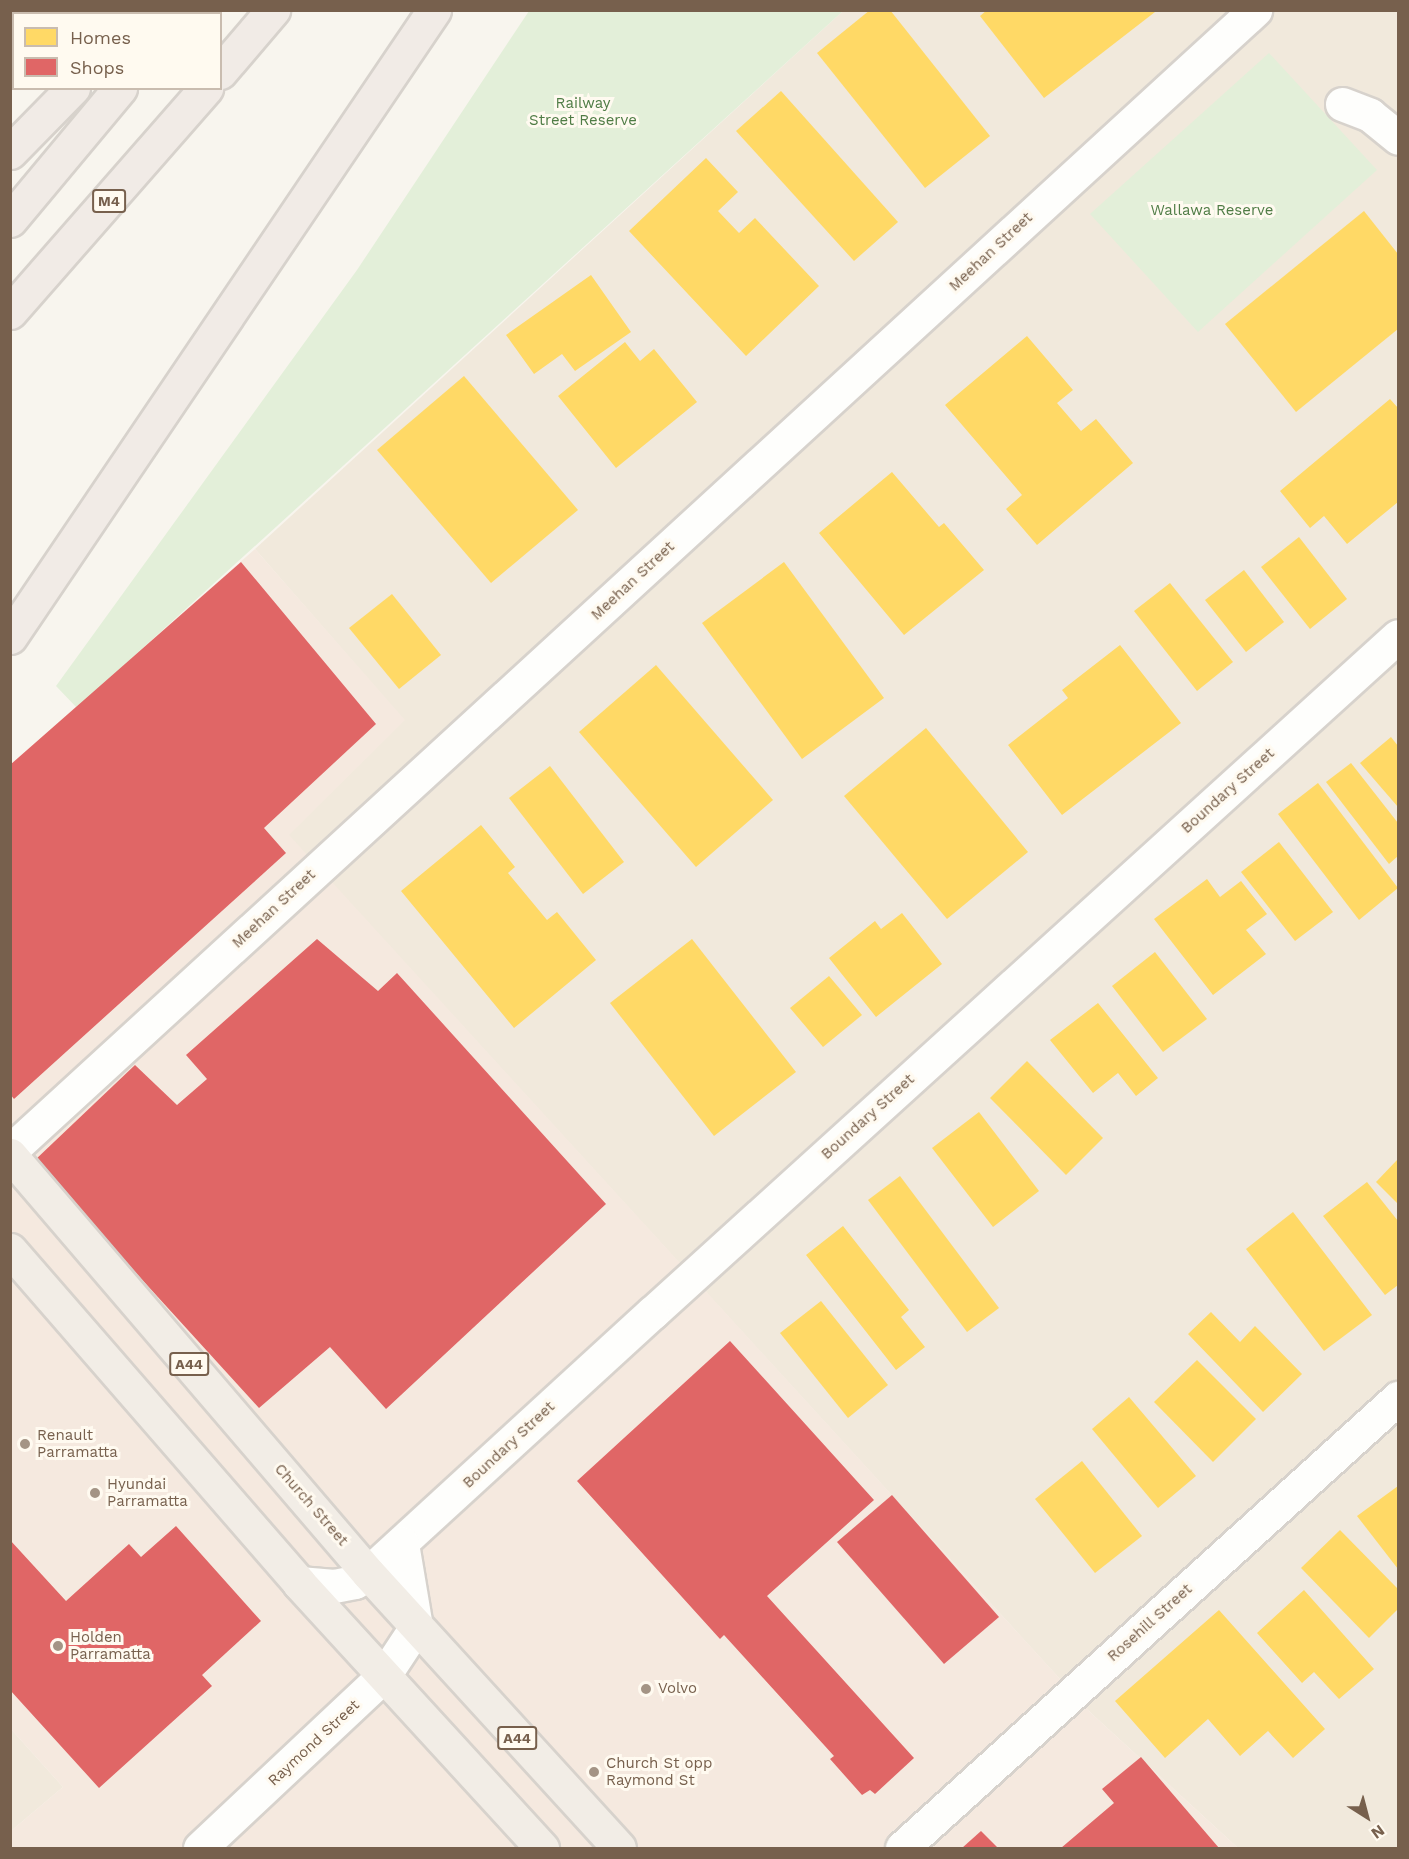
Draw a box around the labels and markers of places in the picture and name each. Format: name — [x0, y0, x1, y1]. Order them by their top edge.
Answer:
place label: Renault Parramatta — [37, 1426, 118, 1461]
marker: Renault Parramatta — [18, 1437, 32, 1451]
place label: Hyundai Parramatta — [107, 1475, 188, 1510]
marker: Hyundai Parramatta — [88, 1486, 102, 1500]
place label: Holden Parramatta — [70, 1628, 151, 1663]
marker: Holden Parramatta — [51, 1639, 65, 1653]
place label: Volvo — [658, 1680, 697, 1698]
marker: Volvo — [639, 1682, 653, 1696]
place label: Church St opp Raymond St — [606, 1754, 712, 1789]
marker: Church St opp Raymond St — [587, 1765, 601, 1779]

